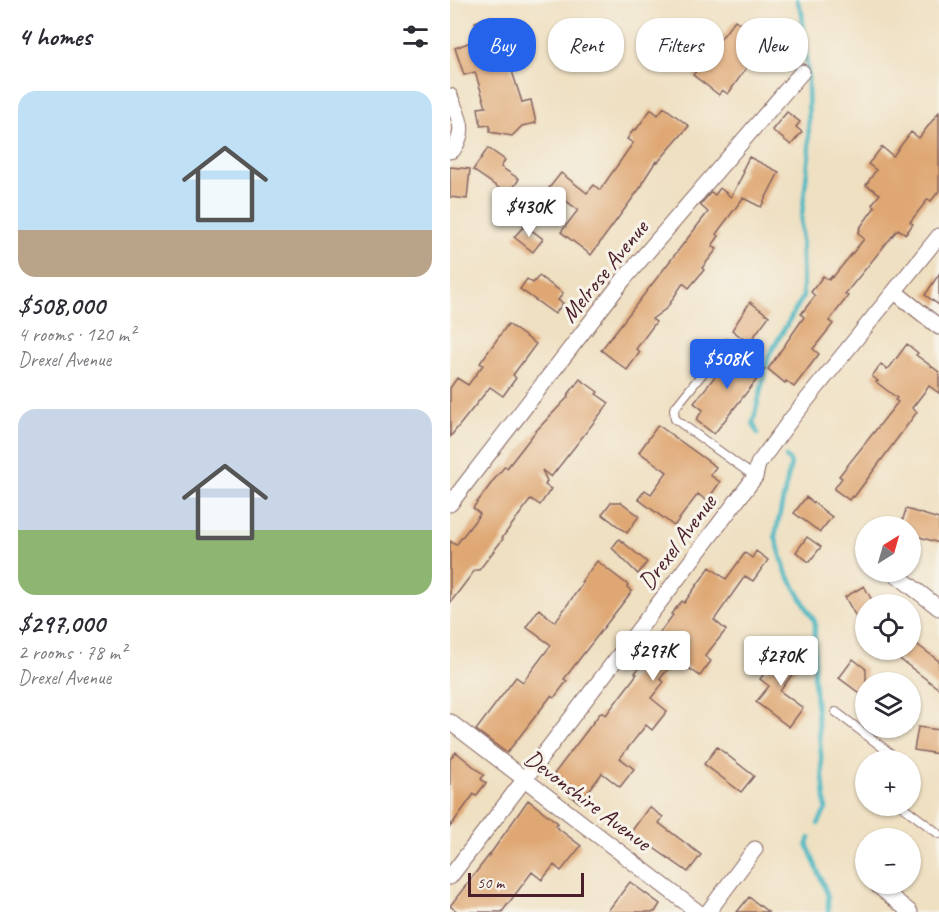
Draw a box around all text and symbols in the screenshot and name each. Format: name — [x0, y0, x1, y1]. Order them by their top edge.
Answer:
chip: Buy — [468, 18, 536, 72]
chip: Rent — [548, 18, 624, 72]
chip: Filters — [636, 18, 724, 72]
chip: New — [736, 18, 808, 72]
text: 4 homes — [18, 20, 91, 53]
icon: filters — [399, 20, 432, 53]
icon: home — [171, 130, 279, 238]
pin: $430K — [487, 187, 571, 238]
text: $430K — [506, 194, 552, 219]
street label: Melrose Avenue — [554, 212, 656, 328]
text: $508,000 — [18, 289, 105, 322]
text: 4 rooms · 120 m² — [18, 322, 135, 347]
pin: $508K — [685, 339, 769, 390]
text: $508K — [704, 346, 750, 371]
text: Drexel Avenue — [18, 347, 111, 372]
icon: home — [171, 448, 279, 556]
street label: Drexel Avenue — [631, 487, 724, 596]
north arrow — [855, 516, 921, 582]
map controls — [855, 516, 921, 894]
button: locate — [855, 594, 921, 660]
text: $297,000 — [18, 607, 105, 640]
pin: $297K — [611, 631, 695, 682]
pin: $270K — [739, 636, 823, 687]
text: $297K — [630, 638, 676, 663]
text: 2 rooms · 78 m² — [18, 640, 126, 665]
text: $270K — [758, 643, 804, 668]
text: Drexel Avenue — [18, 665, 111, 690]
button: layers — [855, 672, 921, 738]
street label: Devonshire Avenue — [519, 743, 659, 859]
button: + — [855, 750, 921, 816]
button: − — [855, 828, 921, 894]
scale bar — [468, 870, 584, 898]
text: 50 m — [477, 873, 504, 893]

